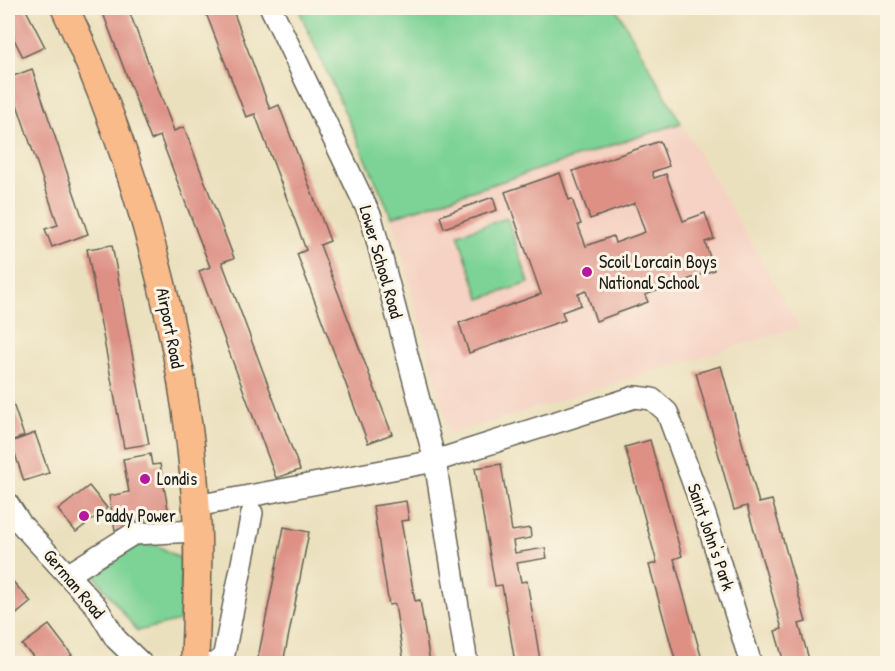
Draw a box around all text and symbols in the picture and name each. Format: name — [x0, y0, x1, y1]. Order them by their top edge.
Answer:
street label: Lower School Road — [353, 203, 410, 321]
place label: Scoil Lorcain Boys National School — [599, 249, 717, 295]
marker: Scoil Lorcain Boys National School — [580, 265, 594, 279]
street label: Airport Road — [150, 286, 191, 370]
place label: Londis — [157, 466, 197, 491]
marker: Londis — [138, 472, 152, 486]
street label: Saint John's Park — [681, 480, 742, 594]
place label: Paddy Power — [96, 503, 176, 528]
marker: Paddy Power — [77, 509, 91, 523]
street label: German Road — [38, 544, 111, 624]

